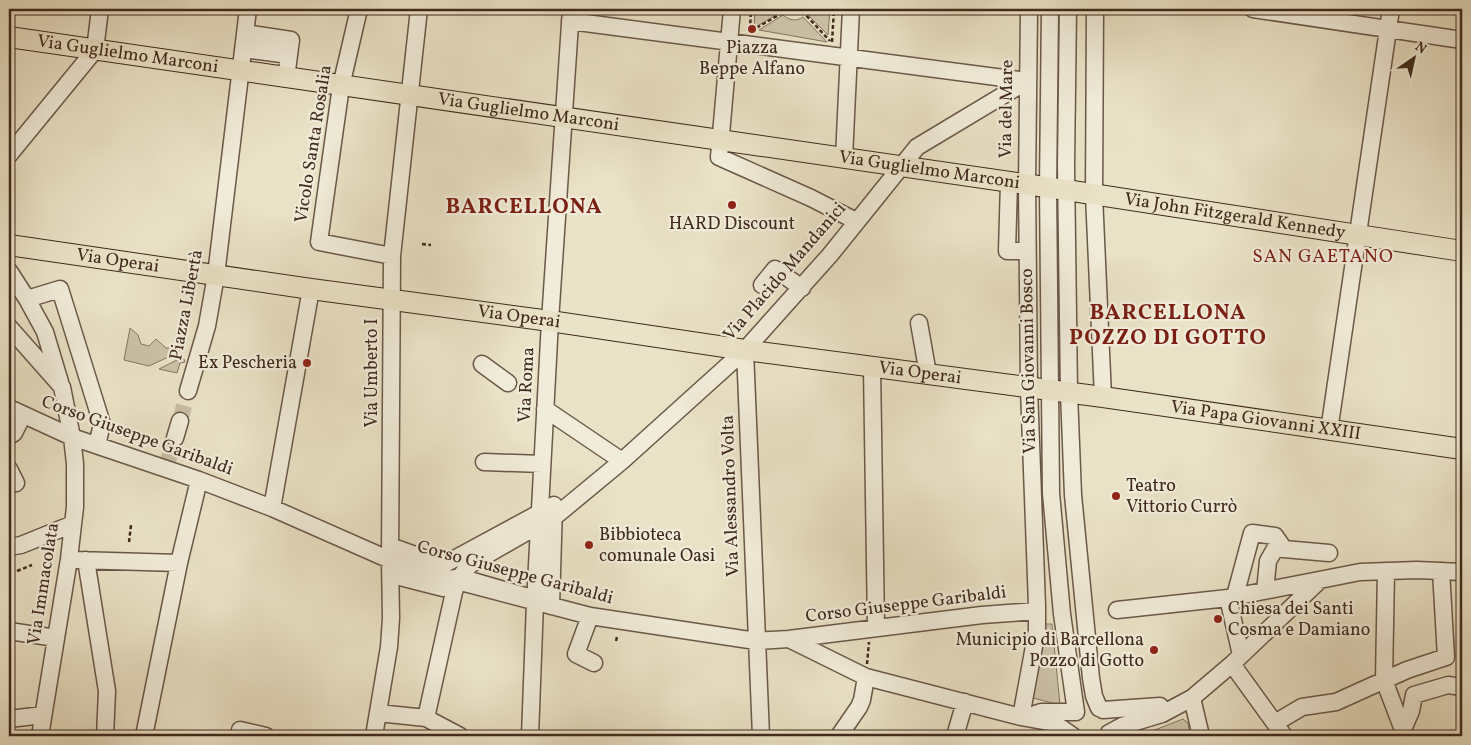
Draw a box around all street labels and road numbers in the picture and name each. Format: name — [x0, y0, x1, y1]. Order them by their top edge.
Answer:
street label: Via Guglielmo Marconi — [35, 29, 220, 80]
street label: Via del Mare — [994, 59, 1020, 159]
street label: Vicolo Santa Rosalia — [289, 63, 339, 225]
street label: Via Guglielmo Marconi — [436, 87, 621, 138]
street label: Via Guglielmo Marconi — [837, 145, 1022, 196]
street label: Via John Fitzgerald Kennedy — [1123, 187, 1348, 245]
street label: Via Placido Mandanici — [718, 197, 852, 347]
street label: Via Operai — [75, 242, 161, 279]
street label: Piazza Libertà — [164, 248, 210, 362]
street label: Via San Giovanni Bosco — [1015, 268, 1043, 454]
street label: Via Operai — [476, 299, 562, 335]
street label: Via Umberto I — [360, 318, 385, 428]
street label: Via Roma — [513, 346, 541, 424]
street label: Via Operai — [877, 355, 963, 391]
street label: Corso Giuseppe Garibaldi — [38, 390, 236, 482]
street label: Via Papa Giovanni XXIII — [1169, 394, 1363, 447]
street label: Via Alessandro Volta — [716, 415, 746, 577]
street label: Via Immacolata — [22, 521, 66, 647]
street label: Corso Giuseppe Garibaldi — [414, 535, 616, 611]
street label: Corso Giuseppe Garibaldi — [804, 580, 1008, 630]

